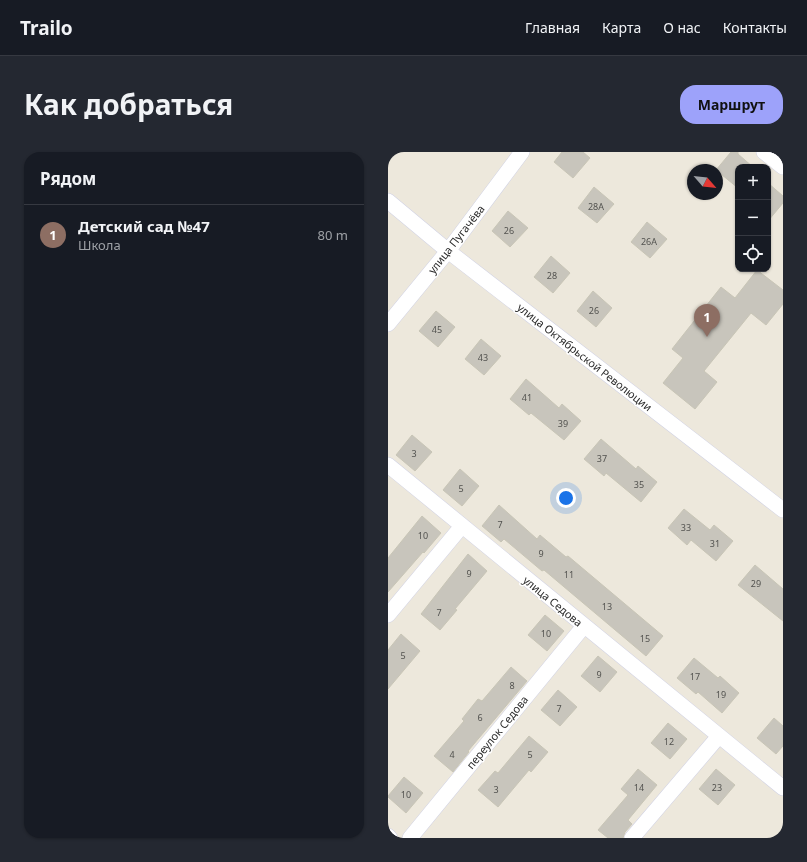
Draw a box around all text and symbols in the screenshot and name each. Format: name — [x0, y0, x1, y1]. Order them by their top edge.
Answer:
text: Trailo — [20, 15, 73, 41]
text: Главная — [525, 18, 580, 37]
text: Карта — [602, 18, 641, 37]
text: О нас — [663, 18, 701, 37]
text: Контакты — [723, 18, 787, 37]
text: Как добраться — [24, 85, 233, 123]
button: Маршрут — [680, 85, 783, 124]
north arrow — [687, 164, 723, 200]
map controls — [735, 164, 771, 272]
button: + — [735, 164, 771, 200]
text: Рядом — [40, 167, 96, 190]
house number: 28А — [588, 200, 604, 213]
button: − — [735, 200, 771, 236]
street label: улица Пугачёва — [424, 201, 488, 277]
text: Детский сад №47 — [78, 216, 210, 236]
house number: 26 — [504, 224, 514, 237]
text: 1 — [49, 226, 57, 244]
text: 80 m — [318, 226, 348, 244]
house number: 26А — [641, 235, 657, 248]
text: Школа — [78, 236, 121, 254]
button: locate — [735, 236, 771, 272]
house number: 28 — [547, 269, 557, 282]
street label: улица Октябрьской Революции — [514, 300, 656, 414]
house number: 26 — [589, 304, 599, 317]
pin: 1 — [694, 304, 720, 337]
house number: 45 — [432, 323, 442, 336]
house number: 43 — [478, 351, 488, 364]
house number: 41 — [522, 391, 532, 404]
house number: 39 — [558, 417, 568, 430]
house number: 3 — [411, 447, 417, 460]
house number: 37 — [597, 452, 607, 465]
house number: 35 — [634, 478, 644, 491]
house number: 5 — [458, 482, 464, 495]
your location — [556, 488, 576, 508]
house number: 7 — [497, 518, 503, 531]
house number: 33 — [681, 521, 691, 534]
house number: 10 — [418, 529, 428, 542]
house number: 31 — [710, 537, 720, 550]
house number: 9 — [538, 547, 544, 560]
house number: 9 — [466, 567, 472, 580]
house number: 11 — [564, 568, 574, 581]
street label: улица Седова — [520, 572, 586, 630]
house number: 29 — [751, 577, 761, 590]
house number: 13 — [602, 600, 612, 613]
house number: 7 — [436, 606, 442, 619]
house number: 10 — [541, 627, 551, 640]
house number: 15 — [640, 632, 650, 645]
house number: 5 — [400, 649, 406, 662]
house number: 9 — [596, 668, 602, 681]
house number: 17 — [690, 670, 700, 683]
house number: 8 — [509, 679, 515, 692]
house number: 19 — [716, 688, 726, 701]
street label: переулок Седова — [463, 692, 531, 772]
house number: 7 — [556, 702, 562, 715]
house number: 6 — [477, 711, 483, 724]
house number: 12 — [664, 735, 674, 748]
house number: 4 — [449, 748, 455, 761]
house number: 5 — [527, 748, 533, 761]
house number: 14 — [634, 781, 644, 794]
house number: 23 — [712, 781, 722, 794]
house number: 3 — [493, 783, 499, 796]
house number: 10 — [401, 788, 411, 801]

